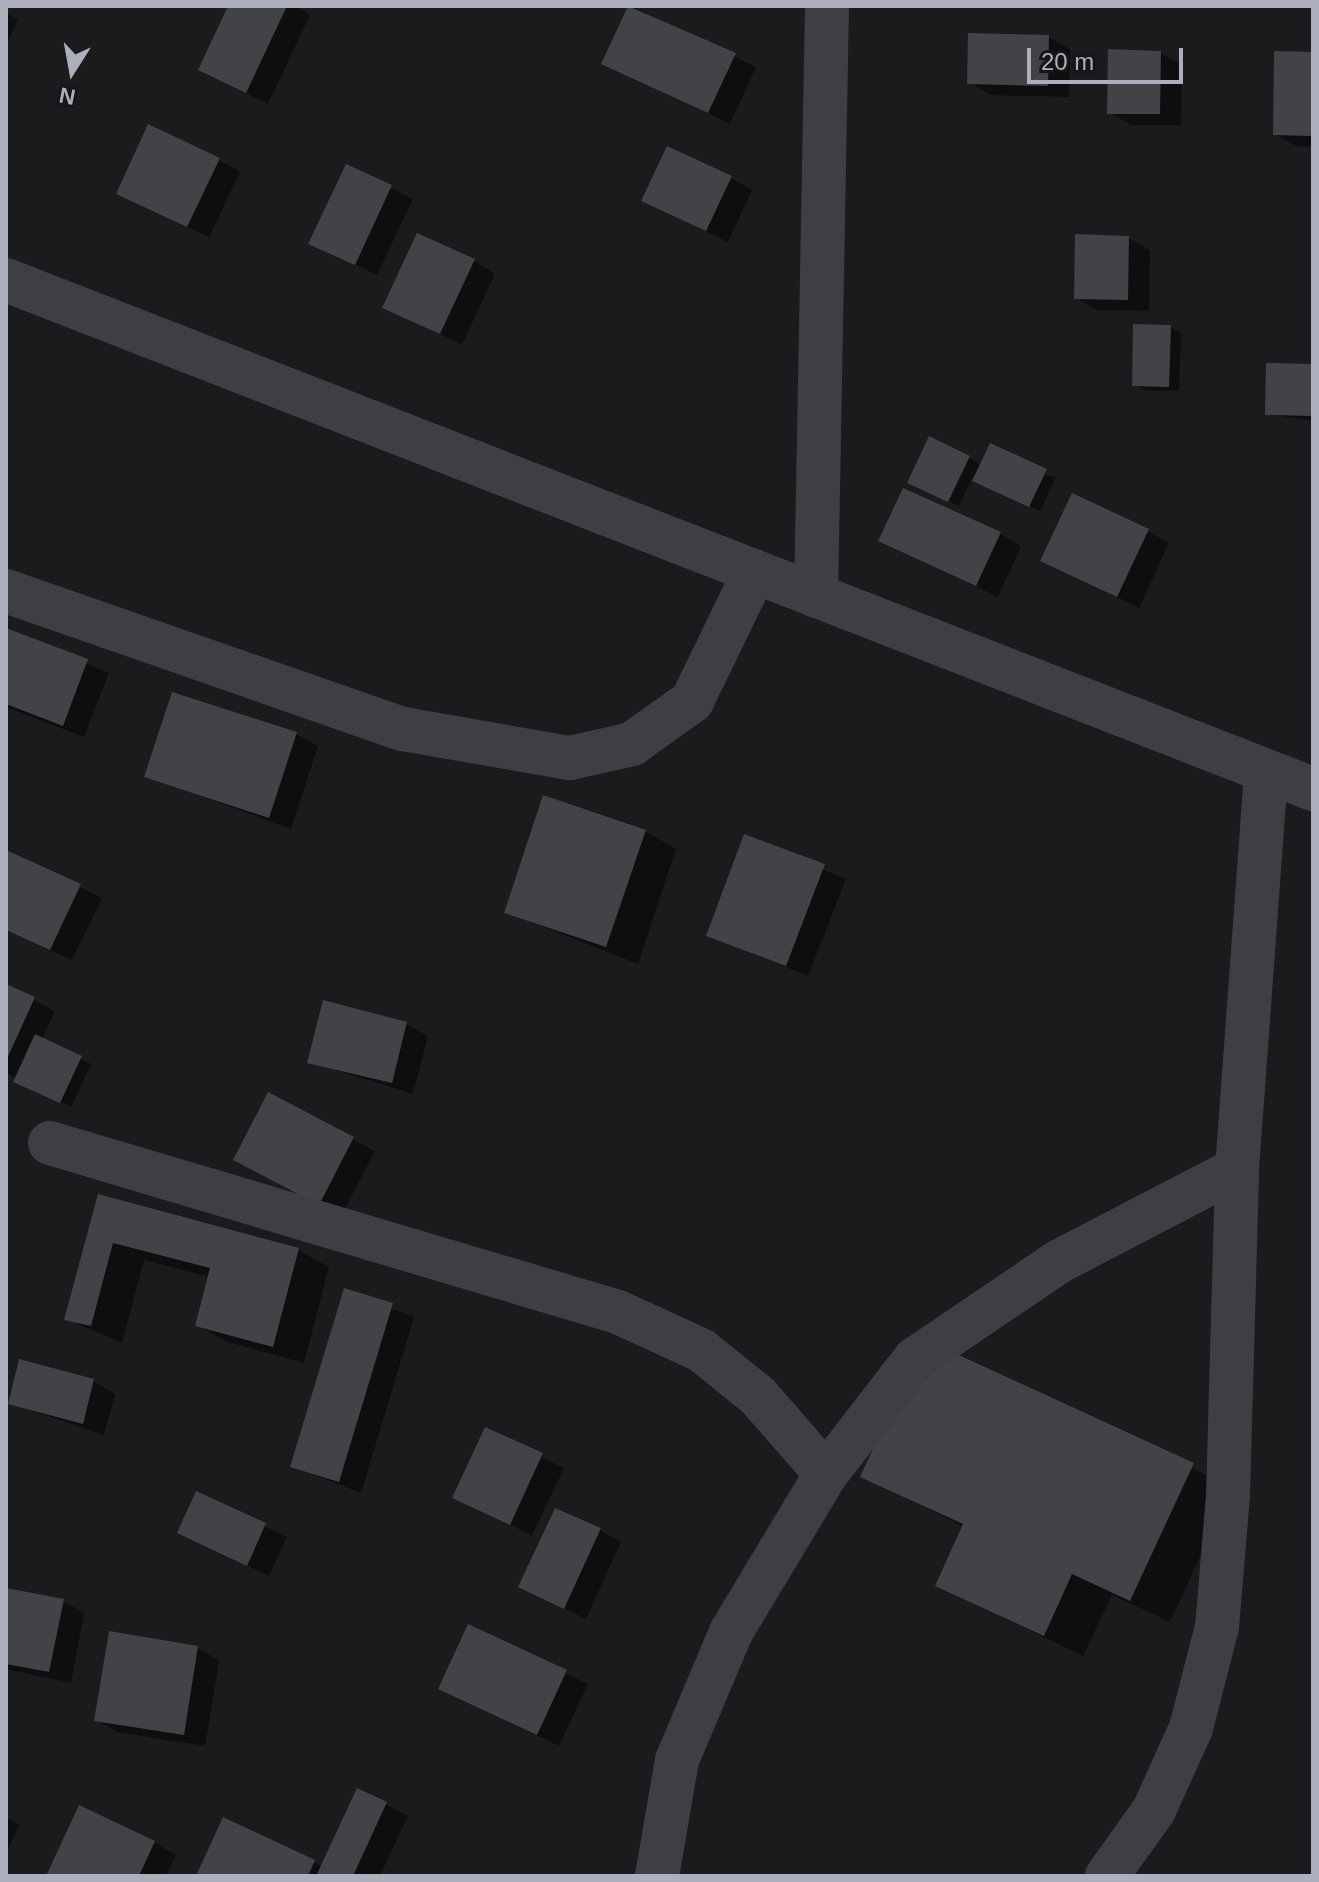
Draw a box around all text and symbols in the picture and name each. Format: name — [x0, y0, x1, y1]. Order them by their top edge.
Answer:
north arrow — [32, 32, 112, 112]
scale bar — [1031, 32, 1187, 82]
text: 20 m — [1041, 48, 1094, 75]
text: N — [57, 82, 78, 110]

